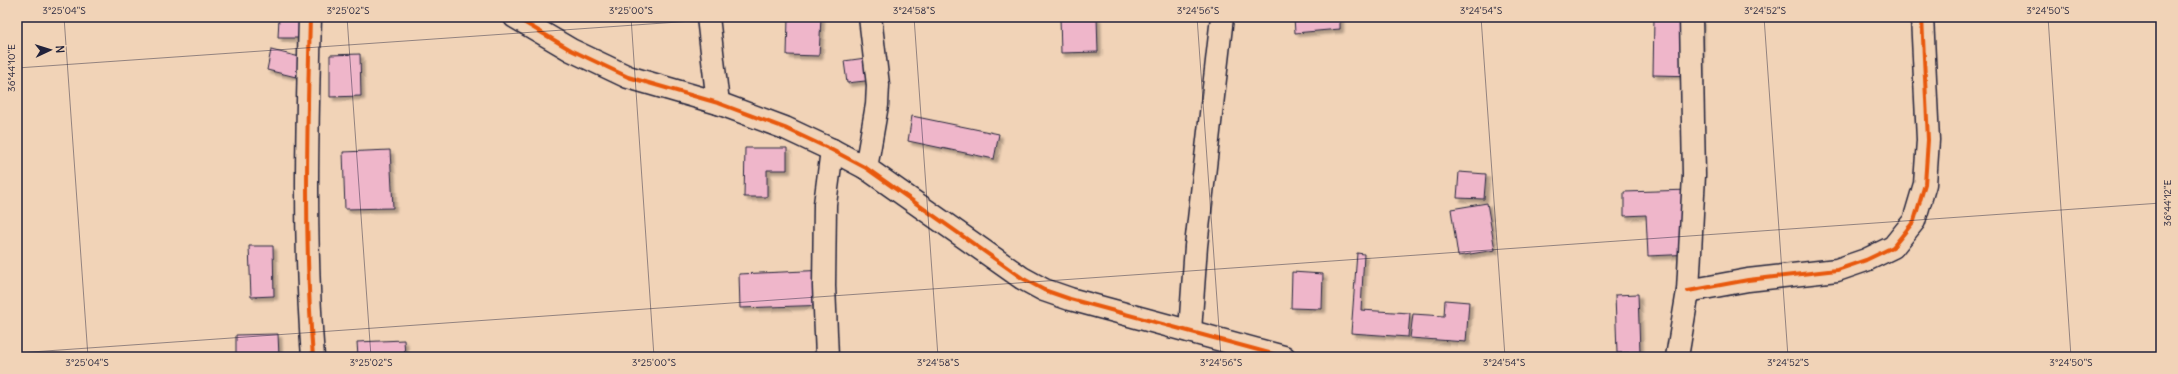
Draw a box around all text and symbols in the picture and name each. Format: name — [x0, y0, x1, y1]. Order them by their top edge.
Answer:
text: 3°25'04"S — [42, 4, 86, 17]
text: 3°25'02"S — [326, 4, 370, 17]
text: 3°25'00"S — [609, 4, 654, 17]
text: 3°24'58"S — [893, 4, 936, 17]
text: 3°24'56"S — [1177, 4, 1220, 17]
text: 3°24'54"S — [1460, 4, 1503, 17]
text: 3°24'52"S — [1744, 4, 1787, 17]
text: 3°24'50"S — [2026, 4, 2070, 17]
north arrow — [30, 30, 70, 70]
text: 36°44'10"E — [5, 44, 18, 92]
text: N — [53, 45, 67, 54]
text: 36°44'12"E — [2161, 179, 2174, 226]
text: 3°25'04"S — [65, 356, 109, 369]
text: 3°25'02"S — [349, 356, 393, 369]
text: 3°25'00"S — [632, 356, 677, 369]
text: 3°24'58"S — [917, 356, 960, 369]
text: 3°24'56"S — [1200, 356, 1243, 369]
text: 3°24'54"S — [1483, 356, 1526, 369]
text: 3°24'52"S — [1767, 356, 1810, 369]
text: 3°24'50"S — [2049, 356, 2093, 369]

